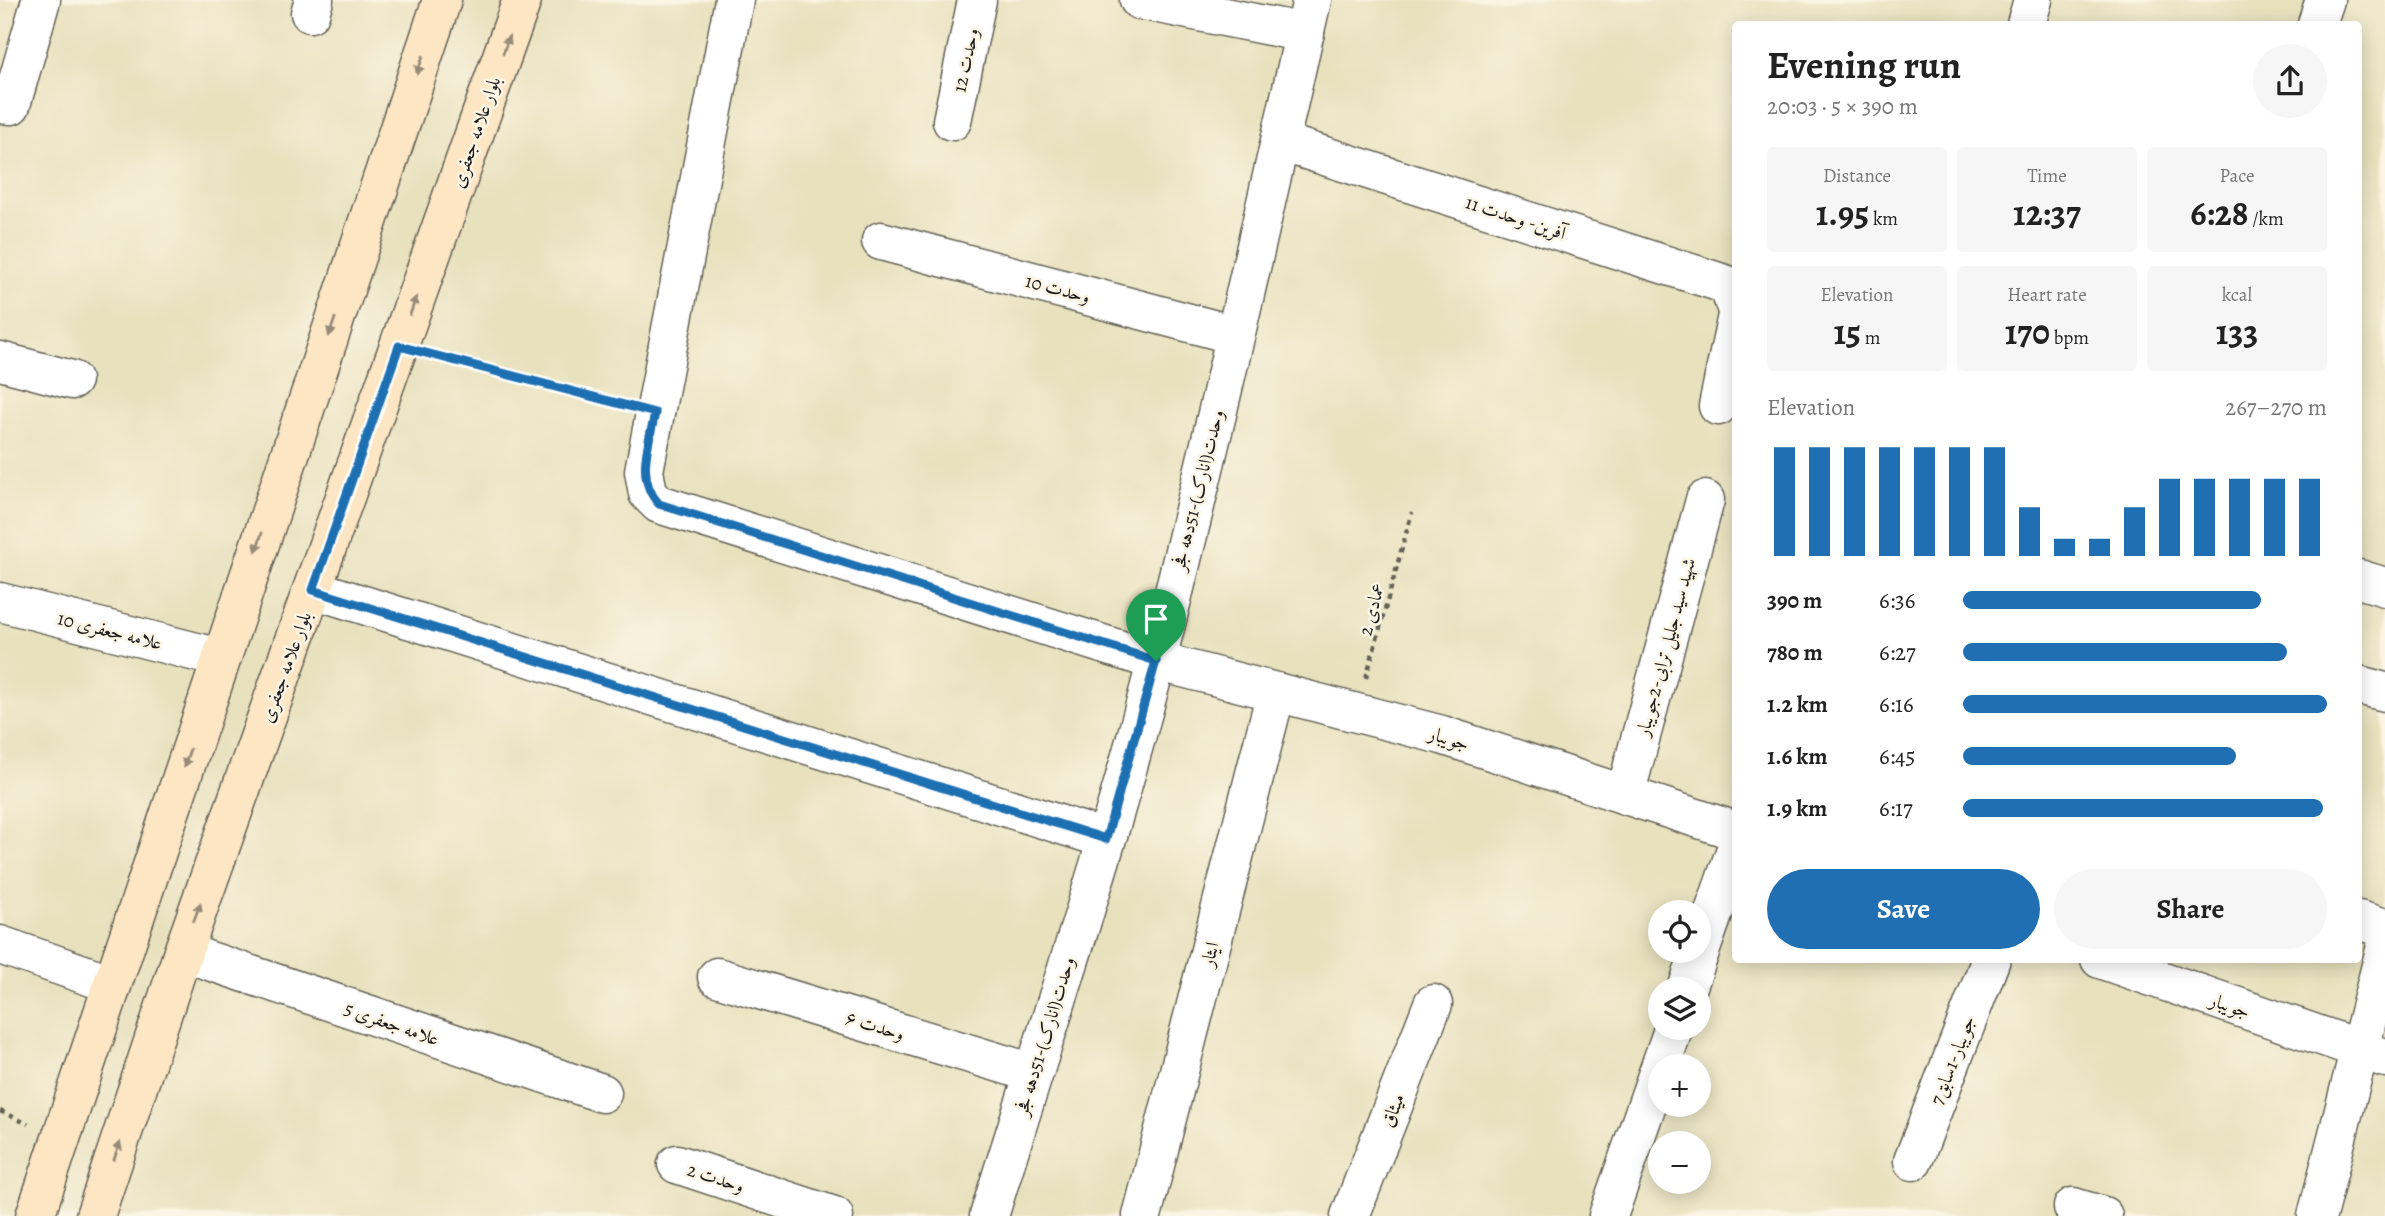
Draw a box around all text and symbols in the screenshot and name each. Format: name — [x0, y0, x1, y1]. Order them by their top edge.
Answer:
street label: وحدت 12 — [947, 26, 985, 95]
one-way arrow — [501, 35, 512, 56]
text: Evening run — [1767, 39, 1961, 91]
button: share — [2253, 44, 2327, 118]
one-way arrow — [414, 54, 425, 75]
street label: بلوار علامه جعفری — [445, 73, 507, 192]
text: 20:03 · 5 × 390 m — [1767, 91, 1918, 122]
text: Distance — [1823, 163, 1891, 189]
text: Time — [2027, 163, 2067, 189]
text: Pace — [2219, 163, 2255, 189]
street label: آفرین- وحدت 11 — [1462, 189, 1571, 247]
text: 1.95 — [1816, 189, 1869, 237]
text: 12:37 — [2013, 189, 2081, 237]
text: 6:28 — [2190, 189, 2249, 237]
text: km — [1869, 206, 1898, 232]
text: /km — [2249, 206, 2284, 232]
street label: وحدت 10 — [1022, 268, 1093, 310]
text: Elevation — [1821, 282, 1893, 308]
text: Heart rate — [2007, 282, 2087, 308]
text: kcal — [2222, 282, 2252, 308]
one-way arrow — [408, 295, 419, 316]
text: 15 — [1833, 308, 1861, 356]
text: 170 — [2005, 308, 2050, 356]
text: 133 — [2216, 308, 2258, 356]
one-way arrow — [326, 316, 337, 337]
text: m — [1861, 325, 1881, 351]
text: bpm — [2050, 325, 2089, 351]
text: Elevation — [1767, 392, 1855, 423]
text: 267–270 m — [2225, 392, 2327, 423]
street label: وحدت(انارک)-51دهه فجر — [1165, 407, 1231, 575]
one-way arrow — [253, 532, 264, 553]
street label: شهید سید جلیل ترابی-2جویبار — [1629, 555, 1703, 742]
street label: عمادی 2 — [1352, 580, 1391, 639]
text: 390 m — [1767, 585, 1822, 616]
text: 6:36 — [1879, 585, 1915, 616]
pin — [1126, 589, 1186, 661]
icon: arrive — [1137, 600, 1175, 638]
street label: علامه جعفری 10 — [55, 605, 165, 657]
street label: بلوار علامه جعفری — [254, 608, 318, 727]
text: 780 m — [1767, 637, 1823, 668]
text: 6:27 — [1879, 637, 1916, 668]
text: 1.2 km — [1767, 689, 1828, 720]
text: 6:16 — [1879, 689, 1914, 720]
street label: جویبار — [1423, 720, 1472, 757]
text: 1.6 km — [1767, 741, 1827, 772]
text: 6:45 — [1879, 741, 1915, 772]
one-way arrow — [181, 748, 192, 769]
text: 1.9 km — [1767, 793, 1827, 824]
text: 6:17 — [1879, 793, 1913, 824]
button: Save — [1767, 869, 2040, 949]
button: Share — [2054, 869, 2327, 949]
map controls — [1648, 900, 1711, 1194]
button: locate — [1648, 900, 1711, 963]
one-way arrow — [192, 902, 203, 923]
street label: ایثار — [1194, 939, 1226, 971]
street label: وحدت(انارک)-51دهه فجر — [1008, 954, 1081, 1121]
button: layers — [1648, 977, 1711, 1040]
street label: جویبار — [2204, 986, 2253, 1025]
street label: علامه جعفری 5 — [341, 996, 442, 1052]
street label: وحدت ۶ — [842, 1005, 907, 1047]
street label: 7جویبار-1سابق — [1924, 1012, 1982, 1109]
button: + — [1648, 1054, 1711, 1117]
street label: میثاق — [1375, 1090, 1411, 1131]
button: − — [1648, 1131, 1711, 1194]
one-way arrow — [112, 1141, 123, 1162]
street label: وحدت 2 — [684, 1157, 748, 1199]

